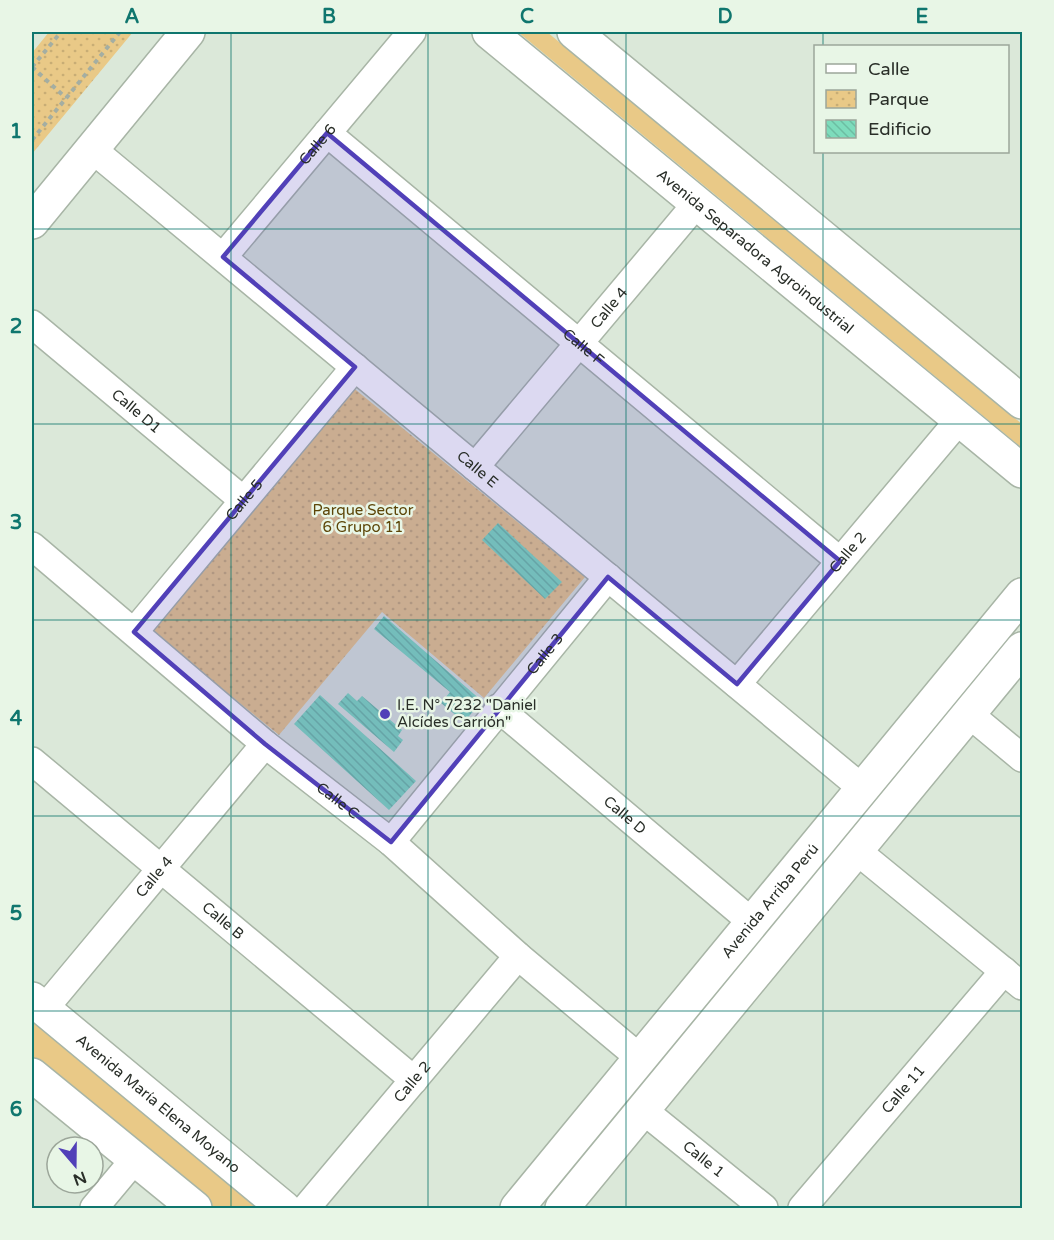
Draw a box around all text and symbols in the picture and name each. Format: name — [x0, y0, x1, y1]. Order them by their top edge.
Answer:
text: A — [125, 5, 140, 29]
text: B — [322, 5, 336, 29]
text: C — [520, 5, 534, 29]
text: D — [717, 5, 733, 29]
text: E — [916, 5, 929, 29]
legend — [814, 45, 1009, 153]
text: Calle — [868, 58, 910, 80]
text: Parque — [868, 88, 929, 110]
text: Edificio — [868, 118, 932, 140]
text: 1 — [10, 120, 22, 144]
street label: Calle 6 — [295, 120, 340, 169]
street label: Avenida Separadora Agroindustrial — [653, 165, 857, 338]
street label: Calle 4 — [586, 284, 631, 332]
text: 2 — [10, 315, 22, 339]
street label: Calle F — [559, 325, 608, 369]
street label: Calle D1 — [108, 385, 165, 437]
street label: Calle E — [453, 447, 502, 491]
street label: Calle 5 — [222, 476, 267, 524]
park label: Parque Sector 6 Grupo 11 — [313, 501, 414, 536]
text: 3 — [10, 511, 22, 535]
street label: Calle 2 — [825, 528, 870, 577]
street label: Calle 3 — [523, 630, 567, 678]
place label: I.E. N° 7232 "Daniel Alcídes Carrión" — [397, 696, 537, 731]
text: 4 — [10, 707, 23, 731]
marker: I.E. N° 7232 "Daniel Alcídes Carrión" — [378, 707, 392, 721]
street label: Calle C — [313, 778, 363, 823]
street label: Calle D — [600, 792, 650, 838]
street label: Avenida Arriba Perú — [718, 840, 823, 962]
street label: Calle 4 — [132, 853, 177, 901]
street label: Calle B — [198, 898, 248, 943]
text: 5 — [10, 902, 22, 926]
street label: Avenida María Elena Moyano — [73, 1030, 244, 1177]
street label: Calle 2 — [390, 1058, 435, 1106]
street label: Calle 11 — [878, 1062, 929, 1117]
text: 6 — [10, 1098, 22, 1122]
north arrow — [45, 1135, 105, 1195]
street label: Calle 1 — [679, 1137, 728, 1181]
text: N — [70, 1167, 89, 1190]

